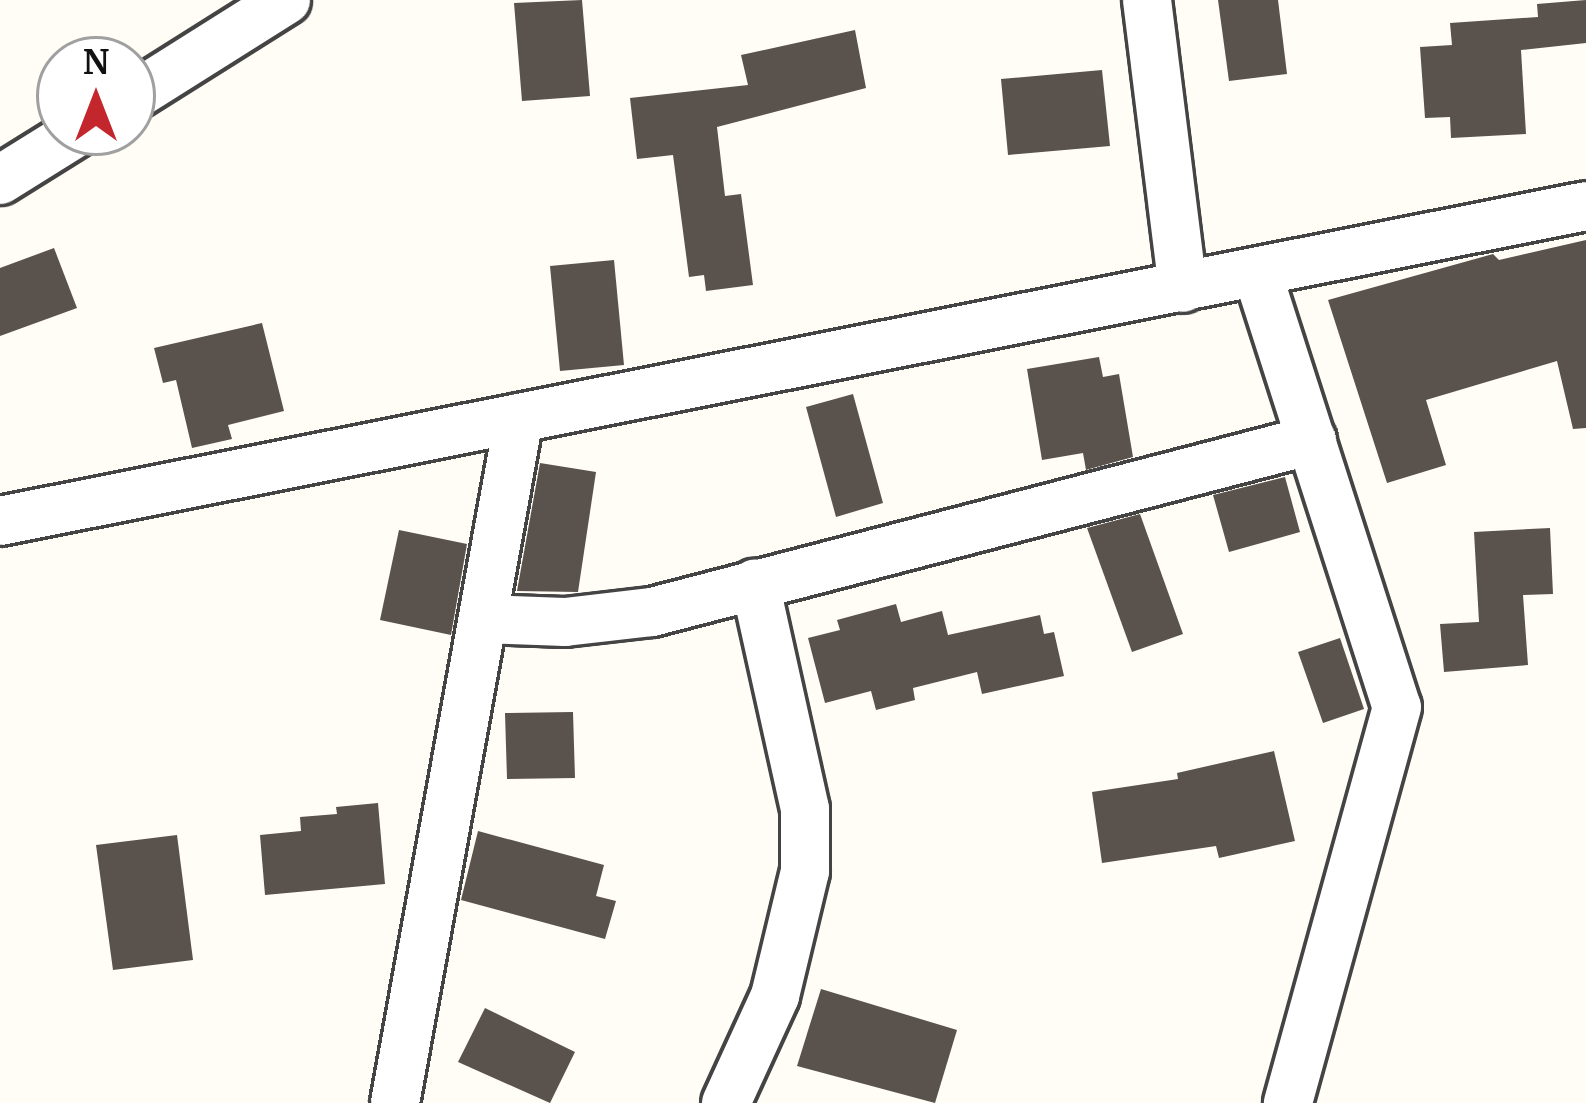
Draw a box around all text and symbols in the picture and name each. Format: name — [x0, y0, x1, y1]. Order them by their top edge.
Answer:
north arrow — [36, 36, 156, 156]
text: N — [83, 42, 109, 83]

